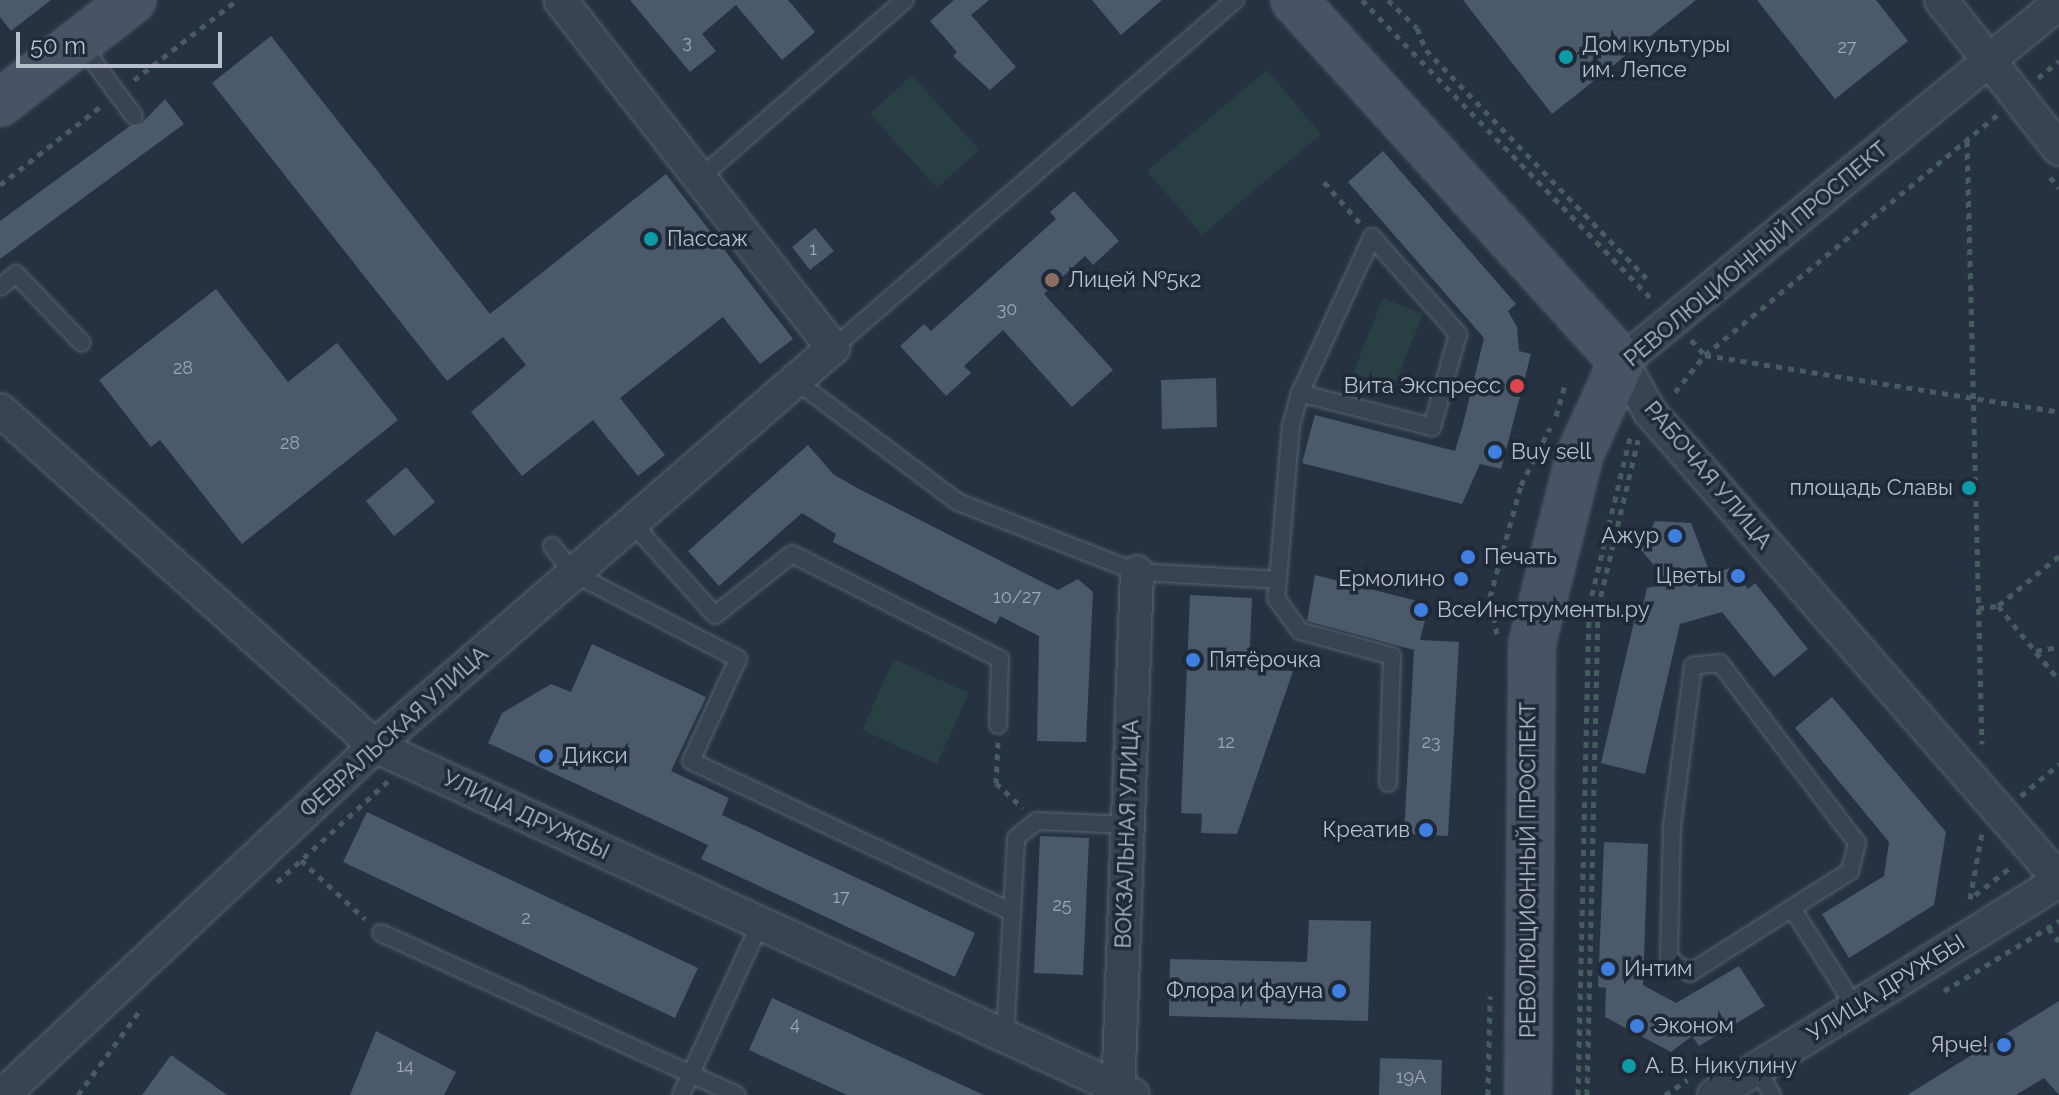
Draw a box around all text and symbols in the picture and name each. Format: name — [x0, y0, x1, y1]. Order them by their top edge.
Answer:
scale bar — [20, 16, 226, 66]
text: 50 m — [30, 31, 86, 60]
house number: 3 — [682, 31, 692, 53]
place label: Дом культуры им. Лепсе — [1582, 31, 1730, 82]
house number: 27 — [1837, 36, 1857, 58]
marker: Дом культуры им. Лепсе — [1557, 48, 1575, 66]
street label: РЕВОЛЮЦИОННЫЙ ПРОСПЕКТ — [1619, 136, 1893, 372]
place label: Пассаж — [667, 226, 748, 252]
marker: Пассаж — [642, 230, 660, 248]
house number: 1 — [809, 238, 817, 260]
place label: Лицей №5к2 — [1068, 267, 1201, 293]
marker: Лицей №5к2 — [1043, 271, 1061, 289]
house number: 30 — [997, 298, 1017, 320]
house number: 28 — [173, 357, 193, 379]
place label: Вита Экспресс — [1344, 373, 1501, 399]
marker: Вита Экспресс — [1508, 377, 1526, 395]
street label: РАБОЧАЯ УЛИЦА — [1639, 396, 1777, 554]
house number: 28 — [280, 432, 300, 454]
place label: Buy sell — [1511, 439, 1592, 465]
marker: Buy sell — [1486, 443, 1504, 461]
place label: площадь Славы — [1789, 475, 1953, 501]
marker: площадь Славы — [1960, 479, 1978, 497]
place label: Ажур — [1601, 523, 1659, 549]
marker: Ажур — [1666, 527, 1684, 545]
place label: Печать — [1484, 544, 1557, 570]
marker: Печать — [1459, 548, 1477, 566]
place label: Цветы — [1656, 563, 1722, 589]
place label: Ермолино — [1338, 566, 1445, 592]
marker: Цветы — [1729, 567, 1747, 585]
marker: Ермолино — [1452, 570, 1470, 588]
house number: 10/27 — [993, 586, 1041, 608]
place label: ВсеИнструменты.ру — [1437, 597, 1650, 623]
marker: ВсеИнструменты.ру — [1412, 601, 1430, 619]
street label: ФЕВРАЛЬСКАЯ УЛИЦА — [295, 641, 493, 823]
place label: Пятёрочка — [1209, 647, 1321, 673]
marker: Пятёрочка — [1184, 651, 1202, 669]
street label: РЕВОЛЮЦИОННЫЙ ПРОСПЕКТ — [1515, 702, 1541, 1038]
street label: ВОКЗАЛЬНАЯ УЛИЦА — [1110, 719, 1144, 949]
house number: 12 — [1217, 731, 1235, 753]
house number: 23 — [1422, 731, 1440, 753]
place label: Дикси — [562, 743, 628, 769]
marker: Дикси — [537, 747, 555, 765]
street label: УЛИЦА ДРУЖБЫ — [438, 765, 614, 865]
place label: Креатив — [1322, 817, 1410, 843]
marker: Креатив — [1417, 821, 1435, 839]
house number: 17 — [832, 886, 850, 908]
house number: 25 — [1052, 894, 1072, 916]
house number: 2 — [521, 907, 531, 929]
street label: УЛИЦА ДРУЖБЫ — [1802, 929, 1970, 1047]
place label: Интим — [1624, 956, 1693, 982]
marker: Интим — [1599, 960, 1617, 978]
place label: Флора и фауна — [1166, 978, 1323, 1004]
marker: Флора и фауна — [1330, 982, 1348, 1000]
house number: 4 — [790, 1013, 800, 1035]
place label: Эконом — [1653, 1013, 1734, 1039]
marker: Эконом — [1628, 1017, 1646, 1035]
place label: Ярче! — [1931, 1032, 1988, 1058]
marker: Ярче! — [1995, 1036, 2013, 1054]
place label: А. В. Никулину — [1645, 1053, 1797, 1079]
house number: 14 — [396, 1055, 414, 1077]
marker: А. В. Никулину — [1620, 1057, 1638, 1075]
house number: 19А — [1396, 1066, 1426, 1088]

